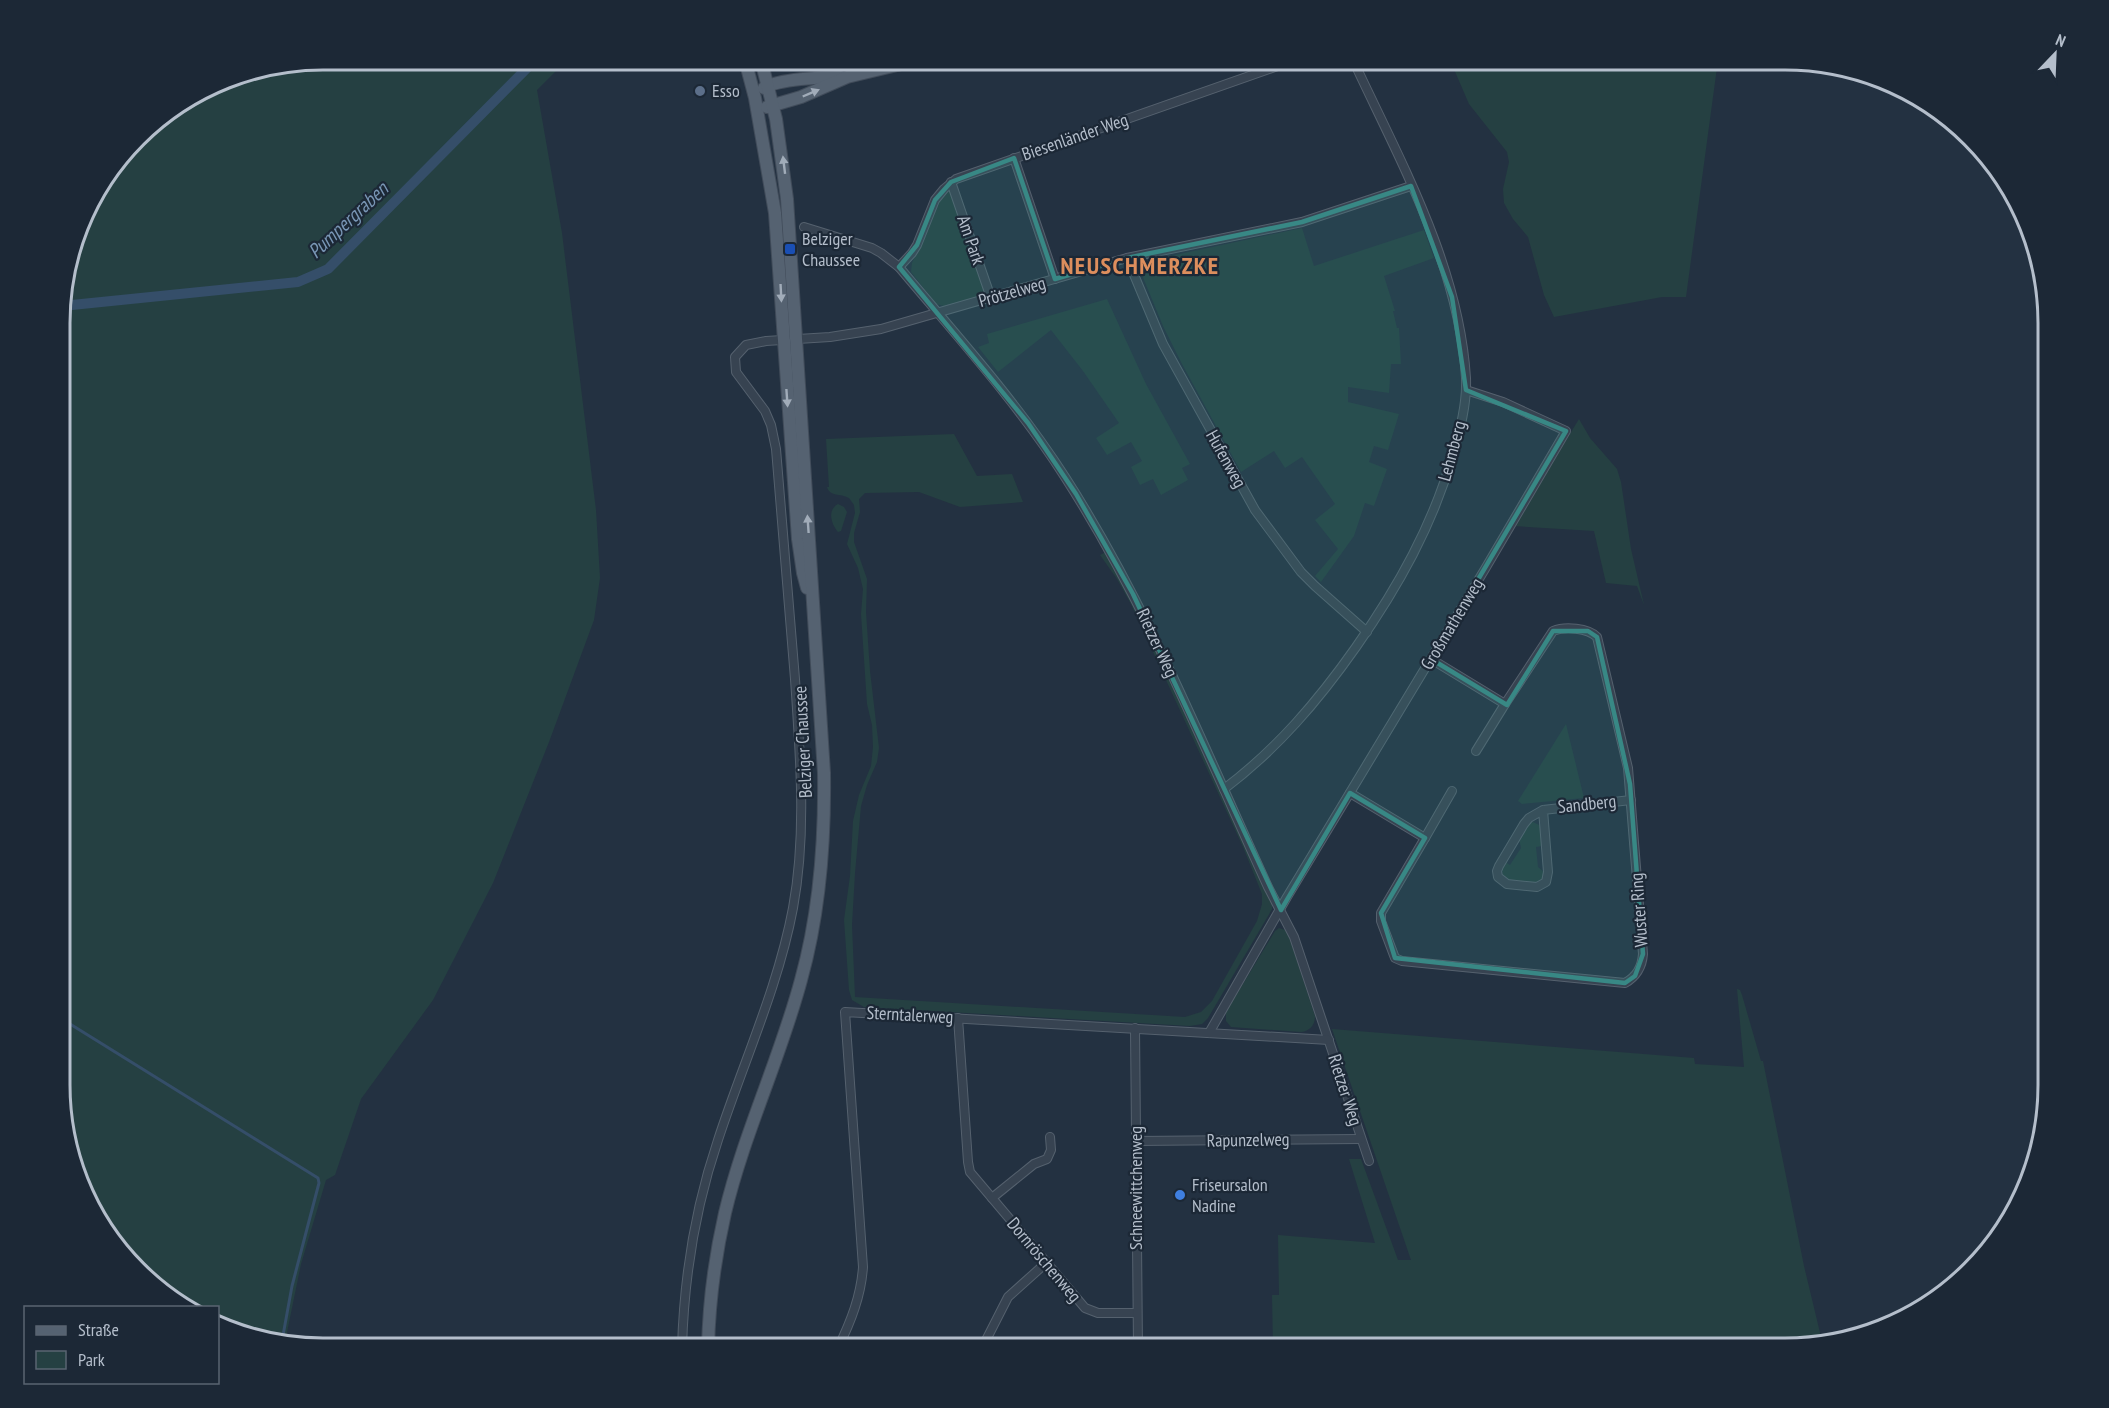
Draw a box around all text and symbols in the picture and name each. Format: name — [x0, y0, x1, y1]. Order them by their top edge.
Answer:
north arrow — [2025, 24, 2085, 84]
text: N — [2053, 29, 2069, 51]
place label: Esso — [712, 79, 740, 102]
marker: Esso — [693, 84, 707, 98]
one-way arrow — [802, 88, 820, 98]
street label: Biesenländer Weg — [1019, 108, 1131, 165]
one-way arrow — [779, 156, 788, 175]
water label: Pumpergraben — [302, 175, 394, 264]
street label: Am Park — [952, 212, 991, 268]
place label: Belziger Chaussee — [802, 227, 860, 271]
marker: Belziger Chaussee — [783, 242, 797, 256]
district label: NEUSCHMERZKE — [1060, 250, 1220, 281]
street label: Prötzelweg — [976, 271, 1048, 312]
one-way arrow — [776, 284, 786, 303]
one-way arrow — [782, 389, 792, 408]
street label: Lehmberg — [1432, 418, 1471, 484]
street label: Hufenweg — [1201, 426, 1252, 492]
one-way arrow — [803, 514, 813, 533]
street label: Großmathenweg — [1415, 574, 1488, 674]
street label: Rietzer Weg — [1131, 605, 1183, 681]
street label: Belziger Chaussee — [788, 685, 817, 799]
street label: Sandberg — [1557, 789, 1617, 818]
street label: Wuster Ring — [1624, 872, 1653, 948]
street label: Sterntalerweg — [866, 1001, 954, 1028]
street label: Rietzer Weg — [1323, 1051, 1368, 1128]
street label: Schneewittchenweg — [1124, 1126, 1147, 1250]
street label: Rapunzelweg — [1206, 1127, 1290, 1152]
place label: Friseursalon Nadine — [1192, 1173, 1268, 1217]
marker: Friseursalon Nadine — [1173, 1188, 1187, 1202]
street label: Dornröschenweg — [1002, 1212, 1087, 1307]
legend — [24, 1306, 219, 1384]
text: Straße — [78, 1318, 119, 1341]
text: Park — [78, 1348, 105, 1371]

